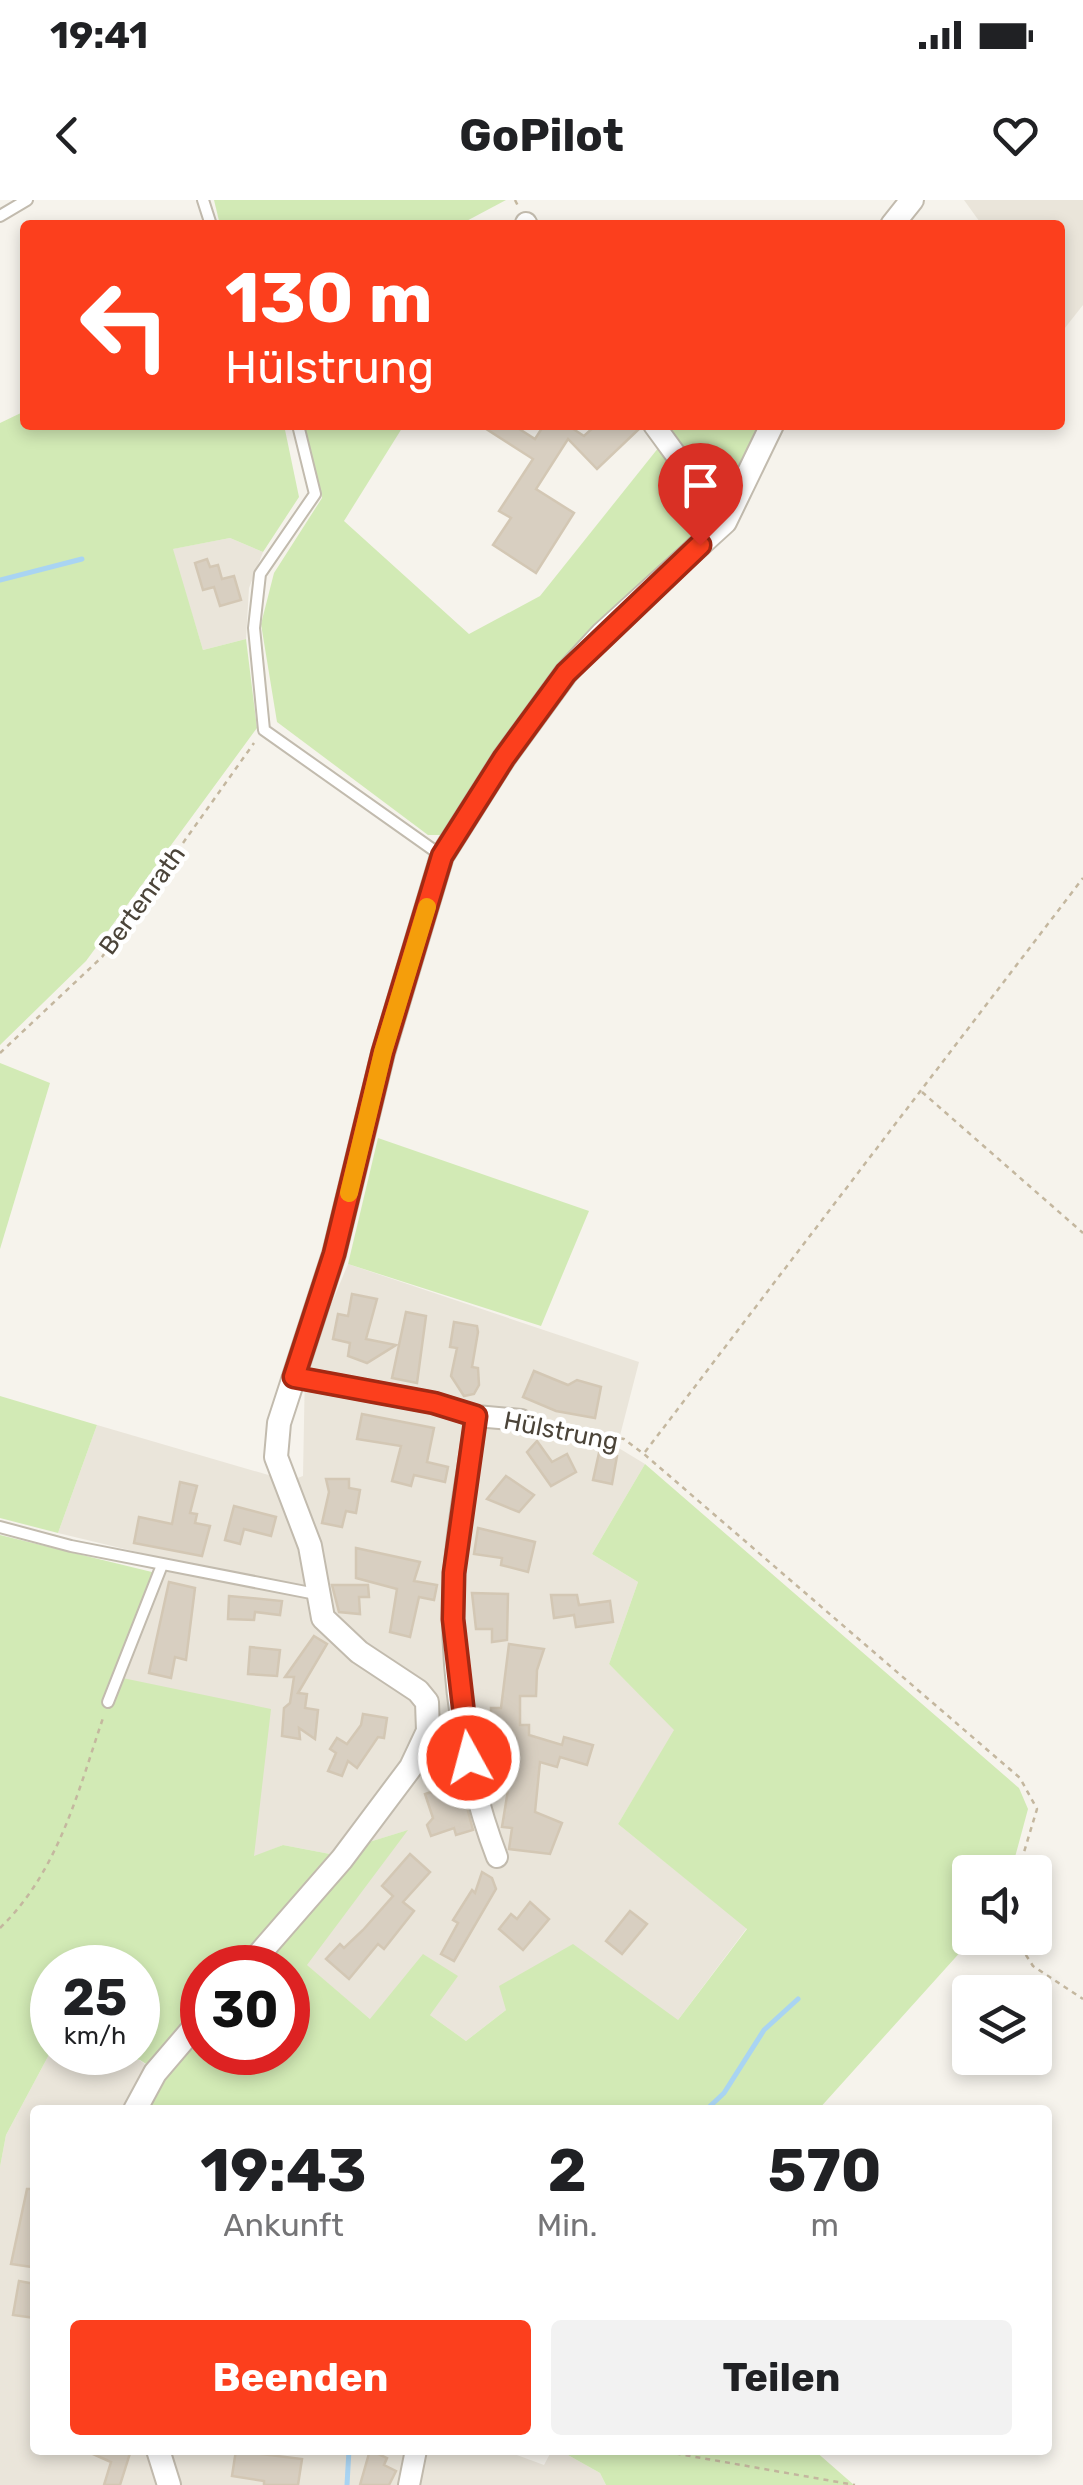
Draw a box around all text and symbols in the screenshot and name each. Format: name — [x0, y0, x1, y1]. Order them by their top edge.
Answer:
text: 19:41 — [50, 12, 148, 58]
icon: back — [40, 108, 95, 163]
icon: heart — [988, 108, 1043, 163]
text: GoPilot — [459, 109, 624, 162]
text: 130 m — [225, 257, 433, 340]
icon: left — [60, 260, 190, 390]
text: Hülstrung — [225, 341, 434, 394]
pin — [658, 443, 743, 546]
icon: arrive — [673, 458, 728, 513]
street label: Bertenrath — [93, 840, 191, 960]
street label: Hülstrung — [501, 1406, 621, 1456]
position arrow — [417, 1706, 521, 1810]
map controls — [952, 1855, 1052, 2075]
button: sound — [952, 1855, 1052, 1955]
speed limit sign: 30 — [180, 1945, 310, 2075]
text: 25 — [63, 1968, 127, 2028]
button: layers — [952, 1975, 1052, 2075]
text: km/h — [64, 2021, 126, 2050]
text: 19:43 — [200, 2135, 367, 2206]
text: 2 — [548, 2135, 587, 2206]
text: 570 — [768, 2135, 882, 2206]
text: Ankunft — [223, 2206, 344, 2244]
text: Min. — [537, 2206, 597, 2244]
text: m — [810, 2206, 839, 2244]
button: Beenden — [70, 2320, 531, 2435]
button: Teilen — [551, 2320, 1012, 2435]

